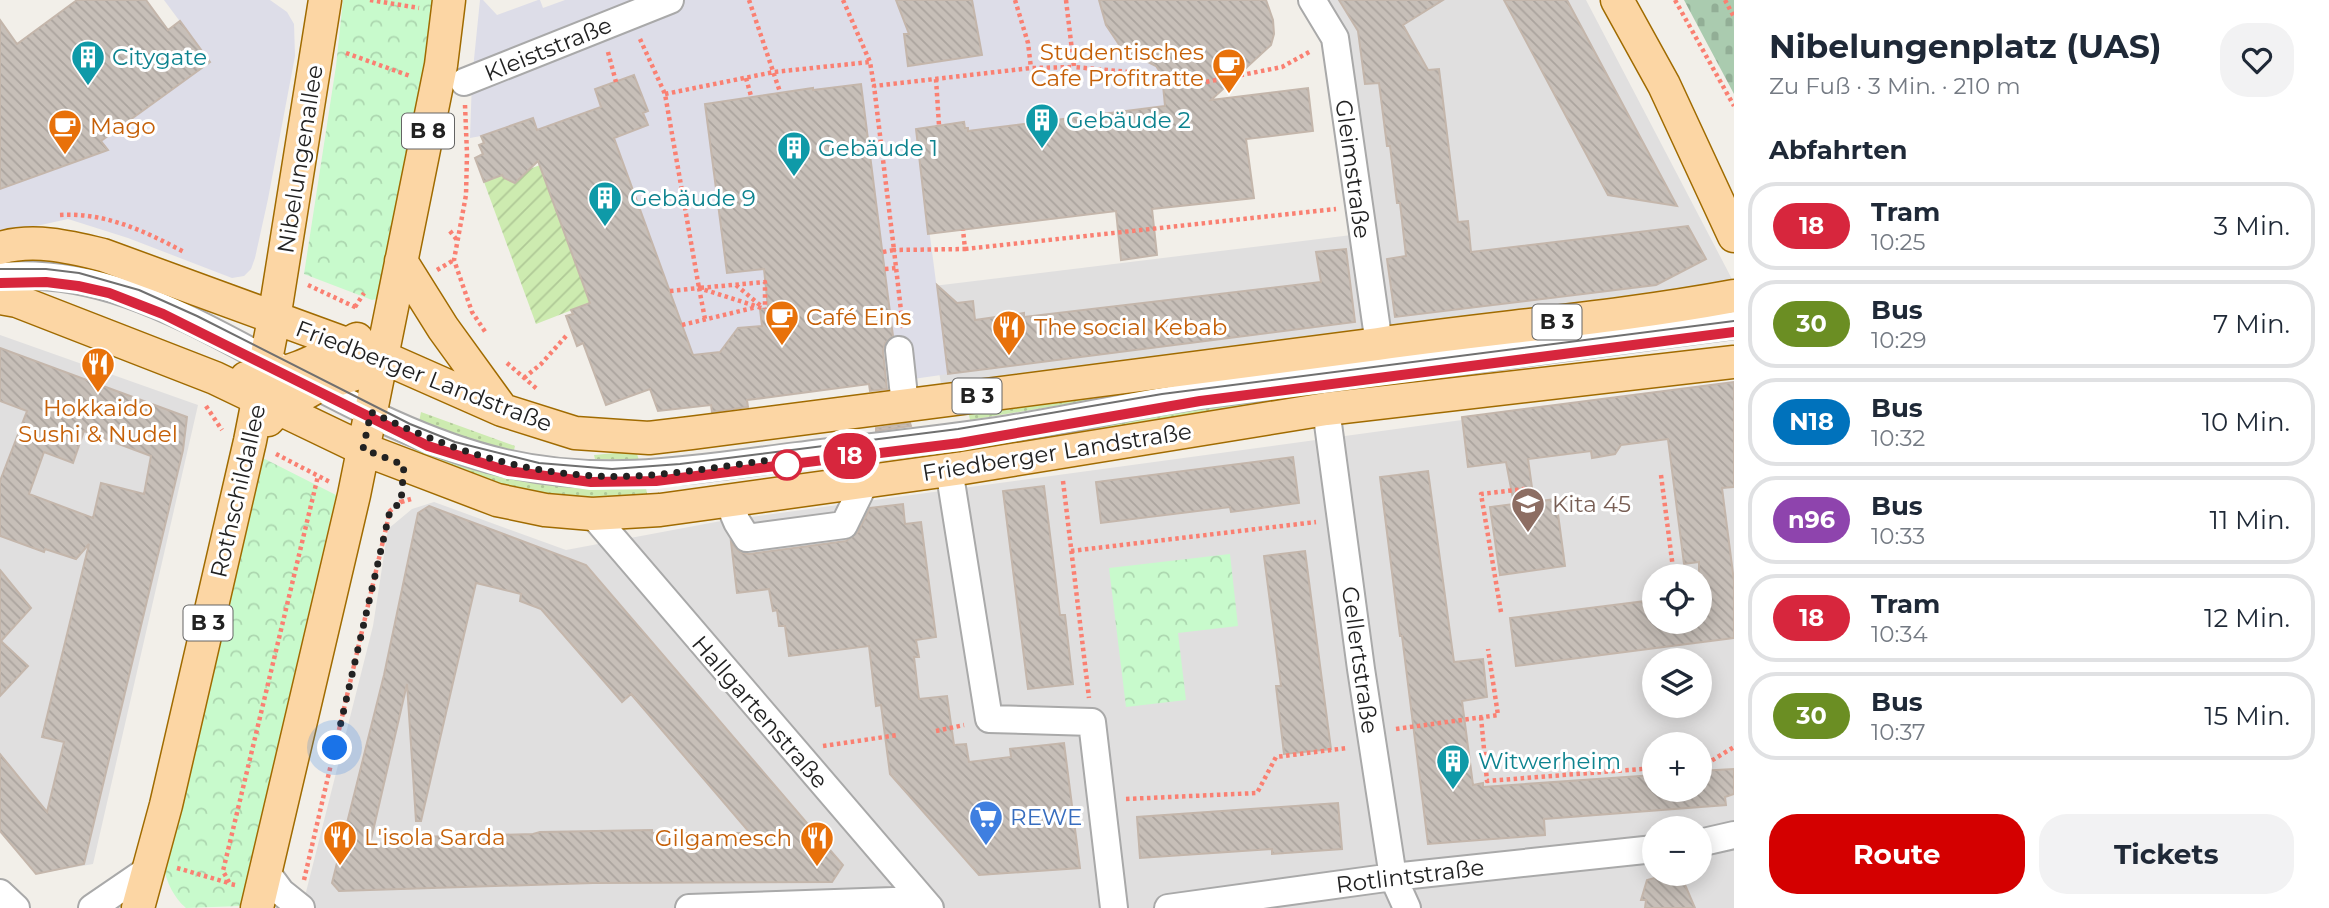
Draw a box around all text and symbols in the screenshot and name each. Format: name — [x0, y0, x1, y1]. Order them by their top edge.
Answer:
street label: Kleiststraße — [480, 11, 616, 87]
button: heart — [2220, 23, 2294, 97]
text: Nibelungenplatz (UAS) — [1769, 26, 2162, 66]
building icon: Citygate — [69, 38, 107, 87]
place label: Studentisches Cafe Profitratte — [1030, 38, 1204, 92]
place label: Citygate — [112, 43, 207, 71]
cafe icon: Studentisches Cafe Profitratte — [1210, 46, 1248, 95]
street label: Nibelungenallee — [271, 63, 329, 255]
text: Zu Fuß · 3 Min. · 210 m — [1769, 72, 2021, 100]
street label: Gleimstraße — [1329, 98, 1377, 240]
building icon: Gebäude 2 — [1023, 101, 1061, 150]
place label: Gebäude 2 — [1066, 106, 1191, 134]
cafe icon: Mago — [46, 107, 84, 156]
place label: Mago — [90, 112, 156, 140]
road number: B 8 — [402, 114, 454, 148]
building icon: Gebäude 1 — [775, 129, 813, 178]
place label: Gebäude 1 — [818, 134, 938, 162]
text: Abfahrten — [1769, 134, 1908, 166]
building icon: Gebäude 9 — [586, 179, 624, 228]
place label: Gebäude 9 — [630, 184, 756, 212]
text: Tram — [1871, 196, 1940, 228]
text: 3 Min. — [2214, 210, 2290, 242]
text: 18 — [1799, 211, 1824, 240]
text: 10:25 — [1871, 228, 1926, 256]
text: Bus — [1871, 294, 1923, 326]
cafe icon: Café Eins — [763, 298, 801, 347]
place label: Café Eins — [806, 303, 912, 331]
road number: B 3 — [1532, 304, 1582, 340]
restaurant icon: The social Kebab — [990, 308, 1028, 357]
text: 7 Min. — [2213, 308, 2290, 340]
text: 30 — [1796, 309, 1827, 338]
place label: The social Kebab — [1034, 313, 1227, 341]
street label: Friedberger Landstraße — [292, 314, 556, 438]
text: 10:29 — [1871, 326, 1926, 354]
restaurant icon: Hokkaido Sushi & Nudel — [79, 345, 117, 394]
road number: B 3 — [953, 378, 1002, 414]
text: Bus — [1871, 392, 1923, 424]
place label: Hokkaido Sushi & Nudel — [18, 394, 178, 448]
street label: Rothschildallee — [204, 402, 272, 580]
text: 10 Min. — [2202, 406, 2290, 438]
text: N18 — [1789, 407, 1834, 436]
street label: Friedberger Landstraße — [920, 417, 1194, 487]
text: 10:32 — [1871, 424, 1925, 452]
line badge: 18 — [818, 433, 882, 479]
text: 18 — [837, 441, 863, 470]
unlabelled marker — [772, 450, 802, 480]
school or university icon: Kita 45 — [1509, 485, 1547, 534]
place label: Kita 45 — [1552, 490, 1631, 518]
text: Bus — [1871, 490, 1923, 522]
text: 11 Min. — [2210, 504, 2290, 536]
text: n96 — [1788, 505, 1835, 534]
text: 10:33 — [1871, 522, 1925, 550]
map controls — [1642, 564, 1712, 886]
button: locate — [1642, 564, 1712, 634]
street label: Gellertstraße — [1336, 585, 1384, 735]
text: Tram — [1871, 588, 1940, 620]
text: 12 Min. — [2204, 602, 2290, 634]
text: 18 — [1799, 603, 1824, 632]
road number: B 3 — [184, 606, 232, 640]
text: 10:34 — [1871, 620, 1928, 648]
street label: Hallgartenstraße — [686, 630, 834, 794]
button: layers — [1642, 648, 1712, 718]
text: Bus — [1871, 686, 1923, 718]
text: 15 Min. — [2204, 700, 2290, 732]
text: 30 — [1796, 701, 1827, 730]
text: 10:37 — [1871, 718, 1926, 746]
your location — [317, 730, 352, 765]
button: + — [1642, 732, 1712, 802]
building icon: Witwerheim — [1434, 742, 1472, 791]
place label: Witwerheim — [1478, 747, 1621, 775]
supermarket icon: REWE — [967, 798, 1005, 847]
place label: REWE — [1010, 803, 1082, 831]
button: Route — [1769, 814, 2025, 894]
button: Tickets — [2039, 814, 2294, 894]
button: − — [1642, 816, 1712, 886]
restaurant icon: L'isola Sarda — [321, 818, 359, 867]
restaurant icon: Gilgamesch — [798, 819, 836, 868]
place label: L'isola Sarda — [364, 823, 506, 851]
place label: Gilgamesch — [655, 824, 792, 852]
street label: Rotlintstraße — [1334, 853, 1486, 899]

